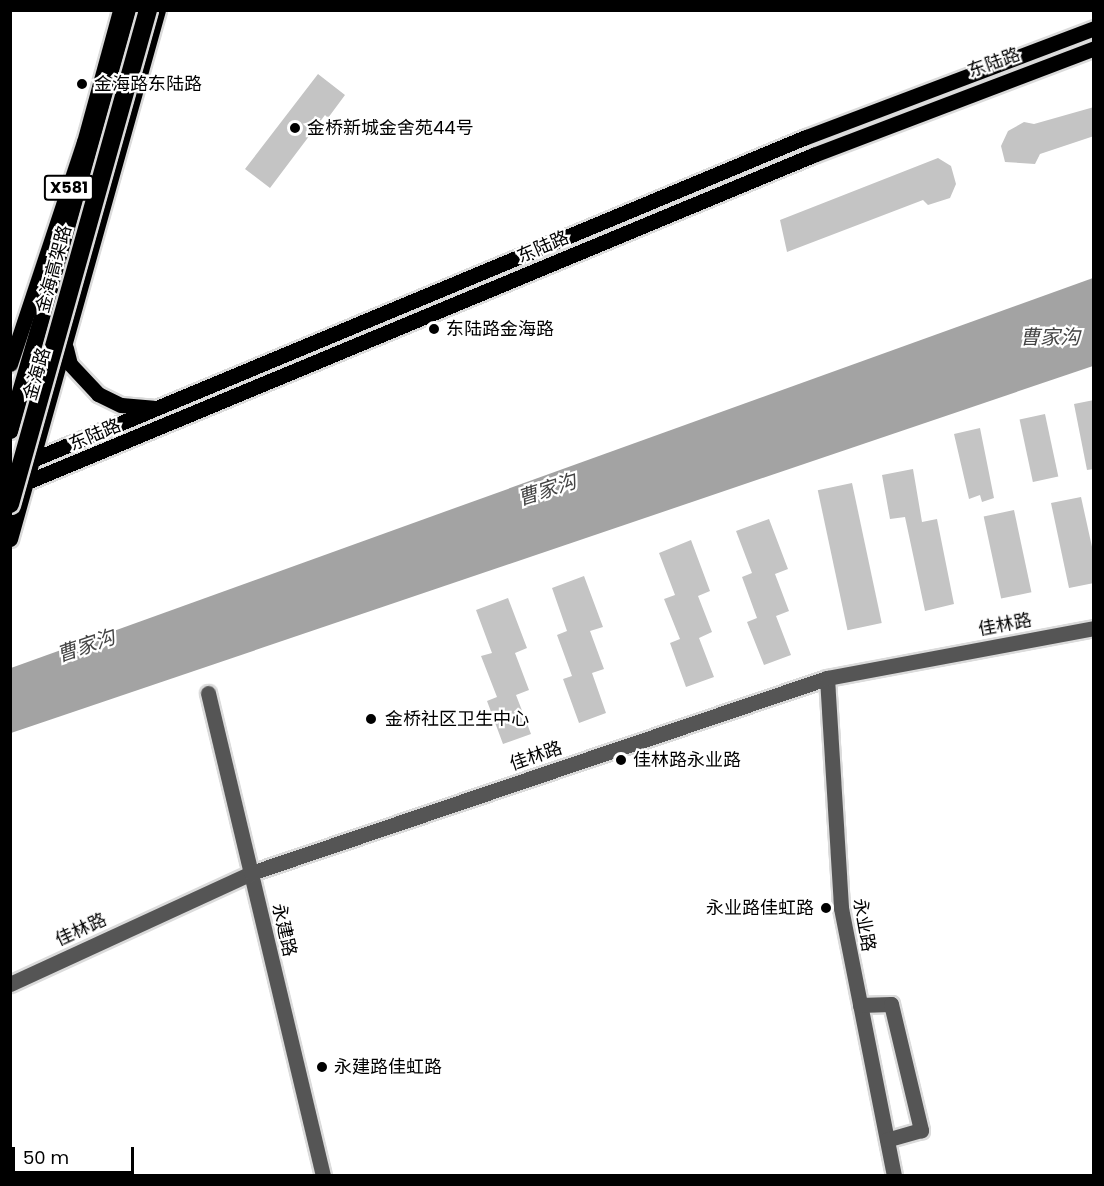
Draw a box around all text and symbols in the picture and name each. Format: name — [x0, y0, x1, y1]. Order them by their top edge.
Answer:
street label: 东陆路 — [965, 44, 1023, 82]
place label: 金海路东陆路 — [94, 73, 202, 95]
marker: 金海路东陆路 — [75, 77, 89, 91]
place label: 金桥新城金舍苑44号 — [307, 117, 474, 139]
marker: 金桥新城金舍苑44号 — [288, 121, 302, 135]
road number: X581 — [44, 175, 94, 201]
street label: 金海高架路 — [32, 223, 76, 315]
street label: 东陆路 — [514, 227, 572, 267]
place label: 东陆路金海路 — [446, 318, 554, 340]
marker: 东陆路金海路 — [427, 322, 441, 336]
water label: 曹家沟 — [1020, 325, 1080, 349]
street label: 金海路 — [19, 345, 55, 403]
street label: 东陆路 — [66, 415, 124, 455]
water label: 曹家沟 — [515, 469, 579, 511]
street label: 佳林路 — [976, 609, 1034, 641]
water label: 曹家沟 — [54, 625, 118, 667]
place label: 金桥社区卫生中心 — [385, 708, 529, 730]
marker: 金桥社区卫生中心 — [362, 710, 380, 728]
street label: 佳林路 — [507, 737, 565, 775]
place label: 佳林路永业路 — [633, 749, 741, 771]
marker: 佳林路永业路 — [614, 753, 628, 767]
place label: 永业路佳虹路 — [706, 897, 814, 919]
street label: 永业路 — [849, 897, 879, 953]
street label: 永建路 — [267, 901, 301, 959]
marker: 永业路佳虹路 — [819, 901, 833, 915]
street label: 佳林路 — [52, 909, 110, 951]
place label: 永建路佳虹路 — [334, 1056, 442, 1078]
marker: 永建路佳虹路 — [315, 1060, 329, 1074]
scale bar — [15, 1135, 136, 1173]
text: 50 m — [23, 1145, 69, 1170]

